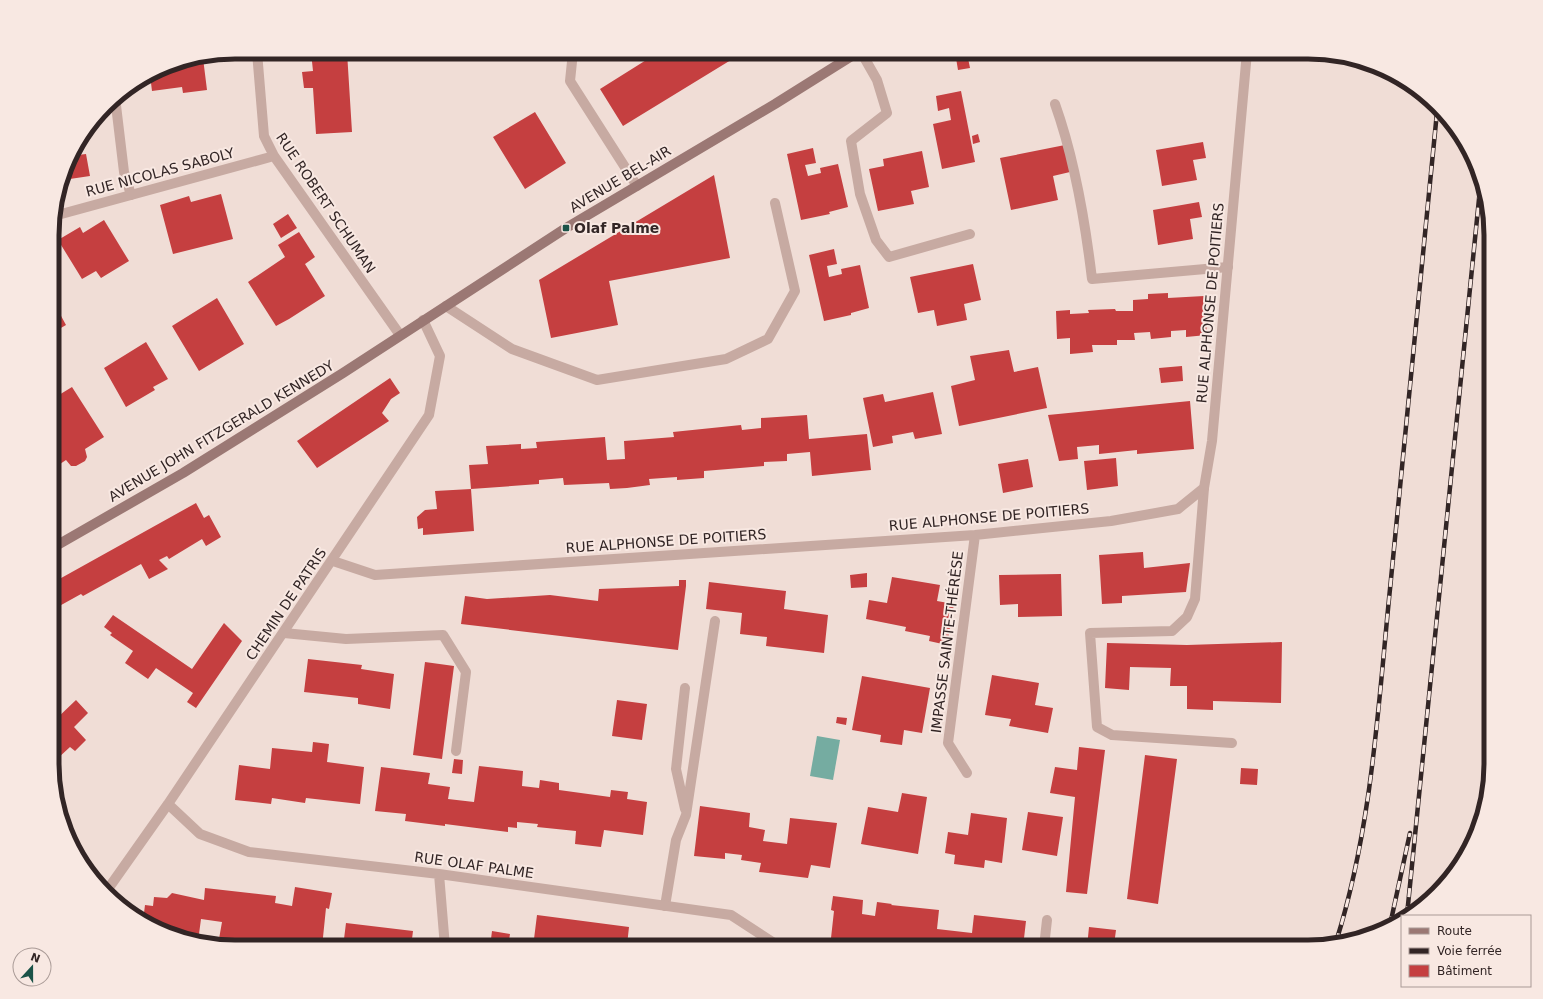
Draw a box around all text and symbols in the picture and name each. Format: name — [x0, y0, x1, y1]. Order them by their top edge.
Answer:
street label: RUE ROBERT SCHUMAN — [273, 130, 379, 276]
street label: AVENUE BEL-AIR — [566, 142, 674, 216]
street label: RUE NICOLAS SABOLY — [84, 144, 237, 200]
street label: RUE ALPHONSE DE POITIERS — [1193, 202, 1227, 404]
place label: Olaf Palme — [574, 220, 659, 236]
marker: Olaf Palme — [561, 223, 571, 233]
street label: AVENUE JOHN FITZGERALD KENNEDY — [105, 357, 337, 505]
street label: RUE ALPHONSE DE POITIERS — [888, 500, 1090, 534]
street label: RUE ALPHONSE DE POITIERS — [565, 526, 767, 556]
street label: CHEMIN DE PATRIS — [243, 545, 330, 663]
street label: IMPASSE SAINTE-THÉRÈSE — [928, 550, 966, 734]
street label: RUE OLAF PALME — [413, 849, 535, 881]
legend — [1401, 915, 1531, 987]
text: Route — [1437, 924, 1472, 938]
text: Voie ferrée — [1437, 944, 1502, 958]
north arrow — [12, 947, 52, 987]
text: N — [29, 950, 42, 966]
text: Bâtiment — [1437, 964, 1492, 978]

